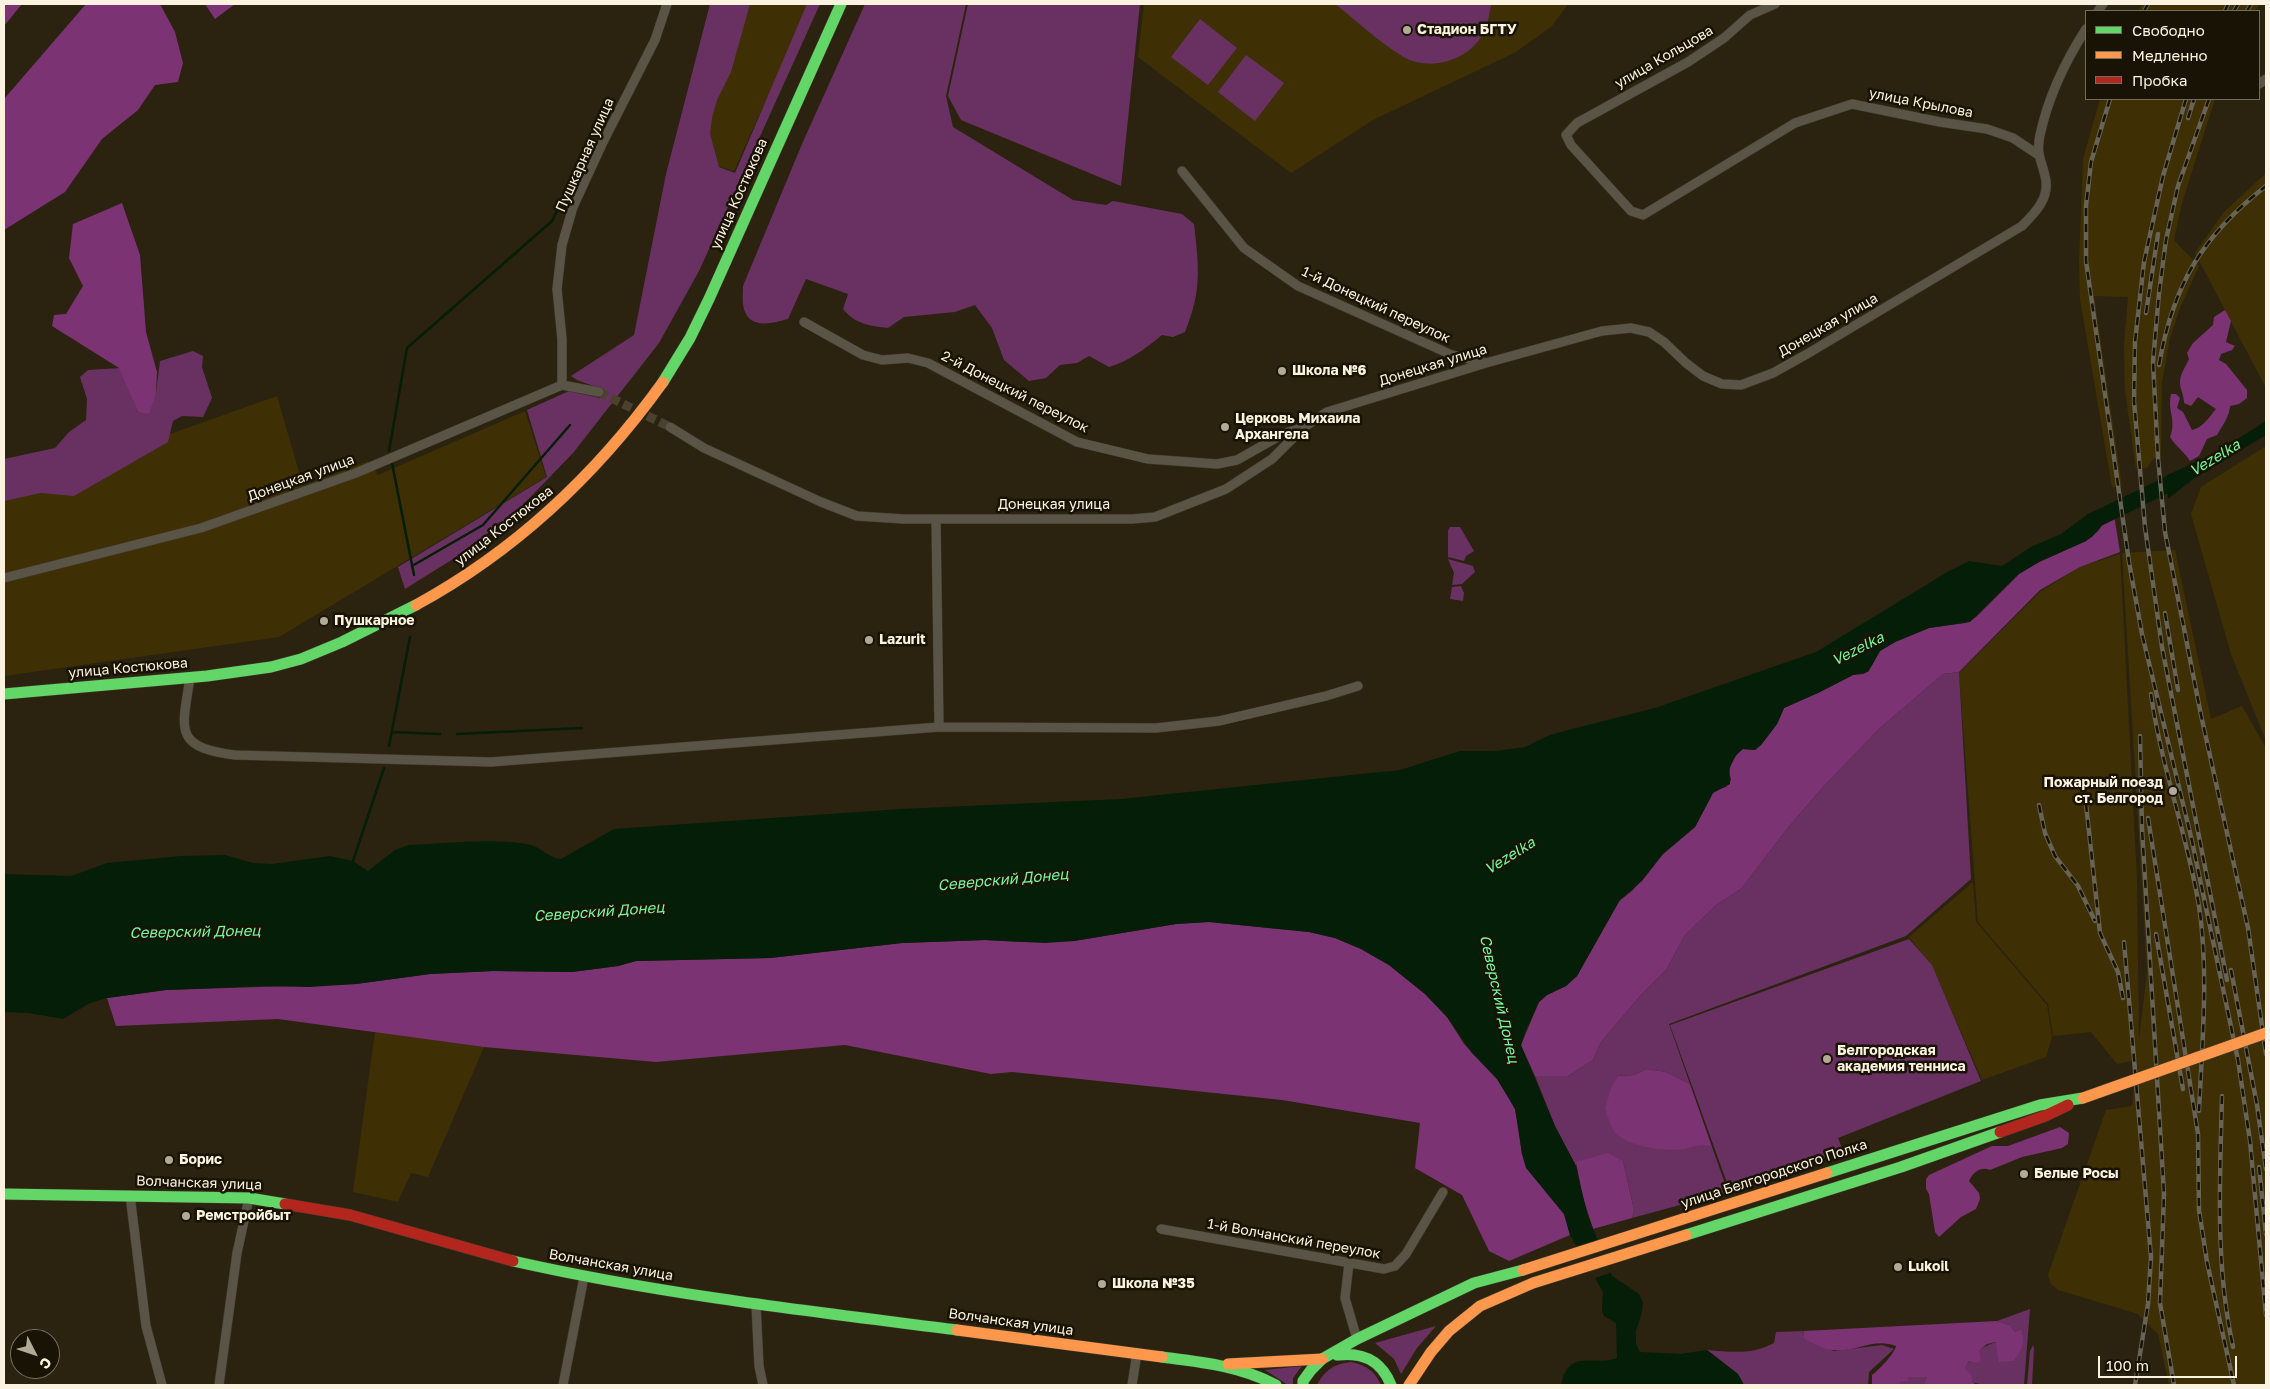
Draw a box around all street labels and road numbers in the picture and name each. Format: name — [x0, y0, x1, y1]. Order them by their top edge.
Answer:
street label: улица Кольцова — [1612, 22, 1716, 92]
street label: улица Крылова — [1868, 85, 1974, 121]
street label: Пушкарная улица — [552, 95, 618, 215]
street label: улица Костюкова — [707, 136, 771, 252]
street label: 1-й Донецкий переулок — [1299, 263, 1453, 347]
street label: Донецкая улица — [1775, 290, 1881, 360]
street label: Донецкая улица — [1377, 341, 1489, 389]
street label: 2-й Донецкий переулок — [939, 347, 1091, 437]
street label: Донецкая улица — [245, 451, 357, 505]
street label: улица Костюкова — [452, 483, 556, 569]
street label: Донецкая улица — [998, 497, 1110, 513]
street label: улица Костюкова — [68, 654, 188, 682]
street label: улица Белгородского Полка — [1679, 1136, 1869, 1212]
street label: Волчанская улица — [136, 1172, 262, 1194]
street label: 1-й Волчанский переулок — [1206, 1215, 1382, 1263]
street label: Волчанская улица — [547, 1246, 675, 1284]
street label: Волчанская улица — [947, 1305, 1075, 1339]

